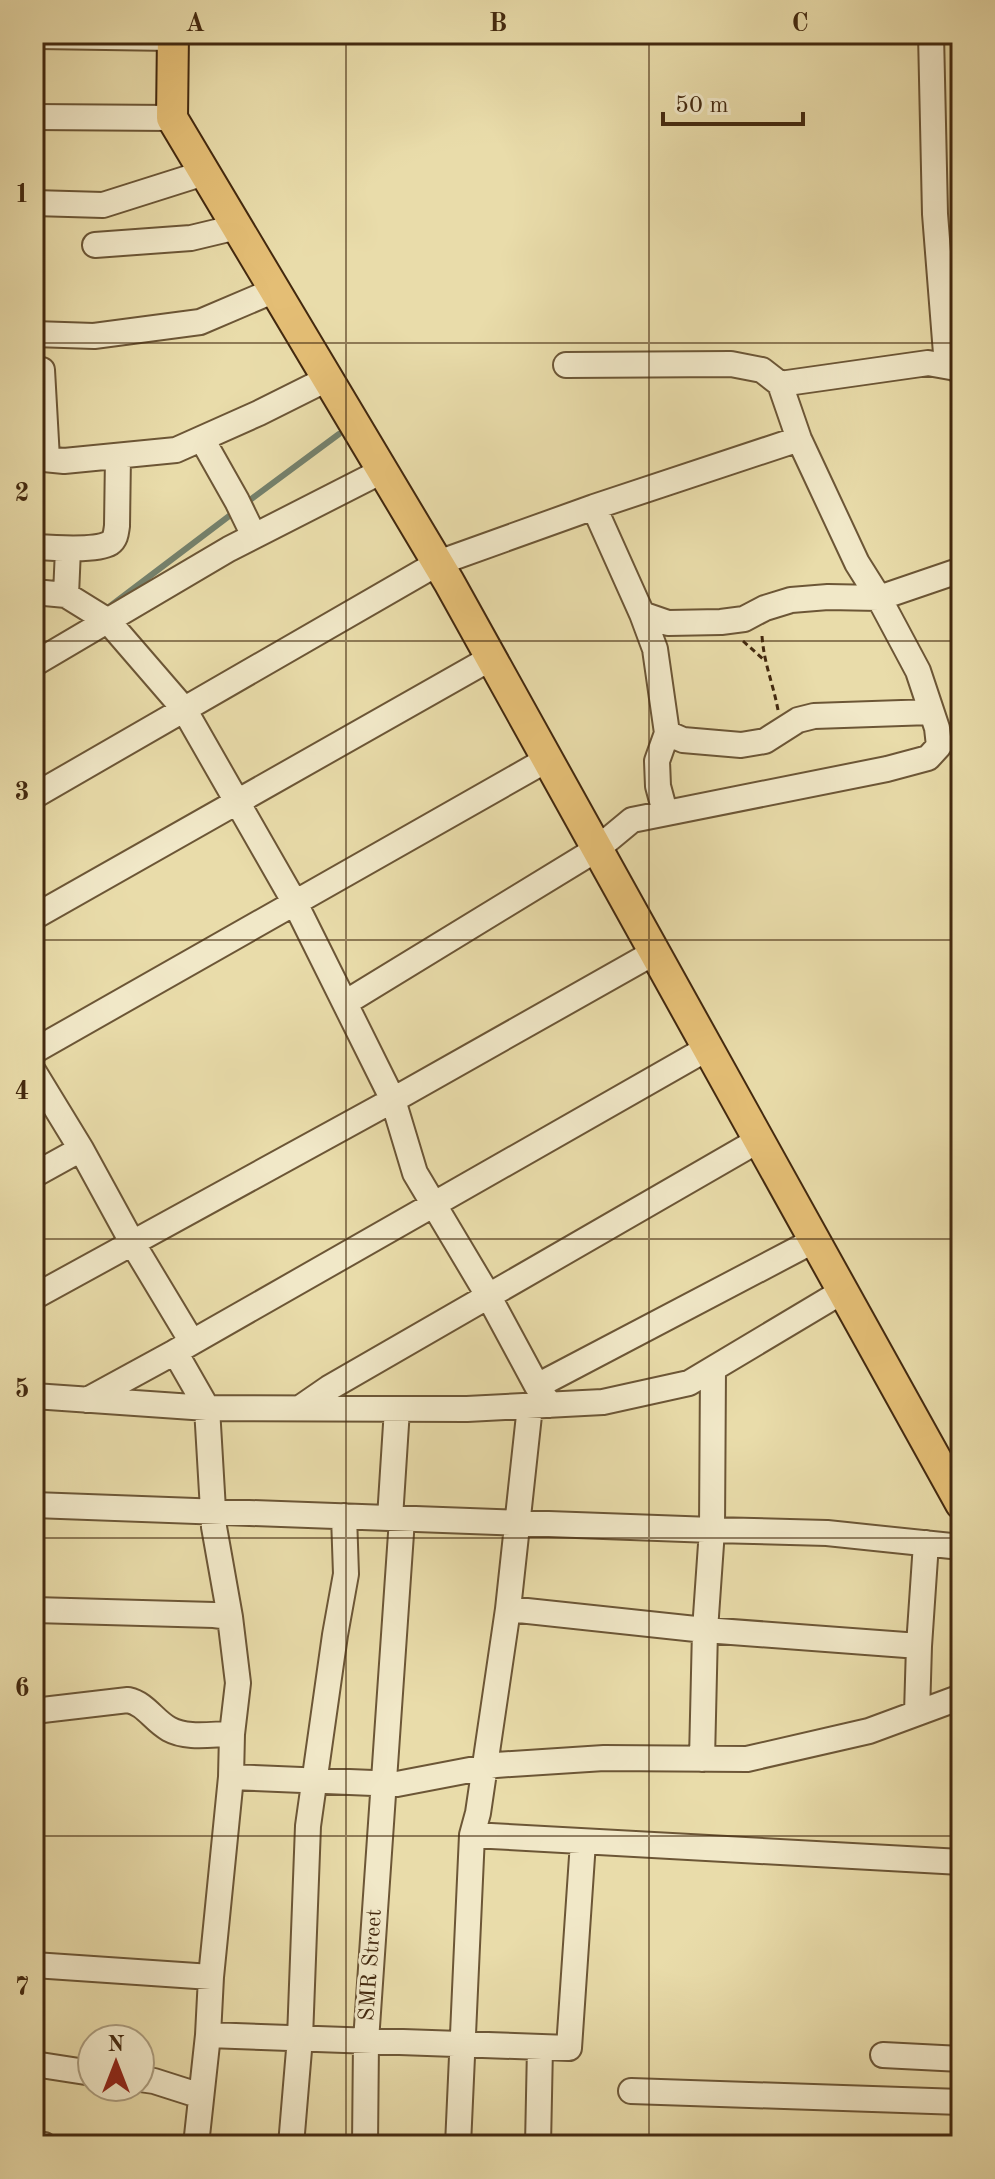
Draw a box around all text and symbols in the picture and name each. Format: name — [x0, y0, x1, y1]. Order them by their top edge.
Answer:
text: A — [185, 11, 205, 37]
text: B — [489, 11, 507, 37]
text: C — [791, 11, 809, 37]
scale bar — [663, 76, 803, 126]
text: 50 m — [675, 94, 729, 118]
text: 1 — [14, 182, 30, 208]
text: 2 — [14, 481, 30, 507]
text: 3 — [14, 780, 30, 806]
text: 4 — [14, 1079, 30, 1105]
text: 5 — [14, 1377, 30, 1403]
text: 6 — [14, 1676, 30, 1702]
street label: SMR Street — [356, 1908, 386, 2022]
text: 7 — [14, 1975, 30, 2001]
north arrow — [76, 2023, 156, 2103]
text: N — [108, 2034, 125, 2056]

